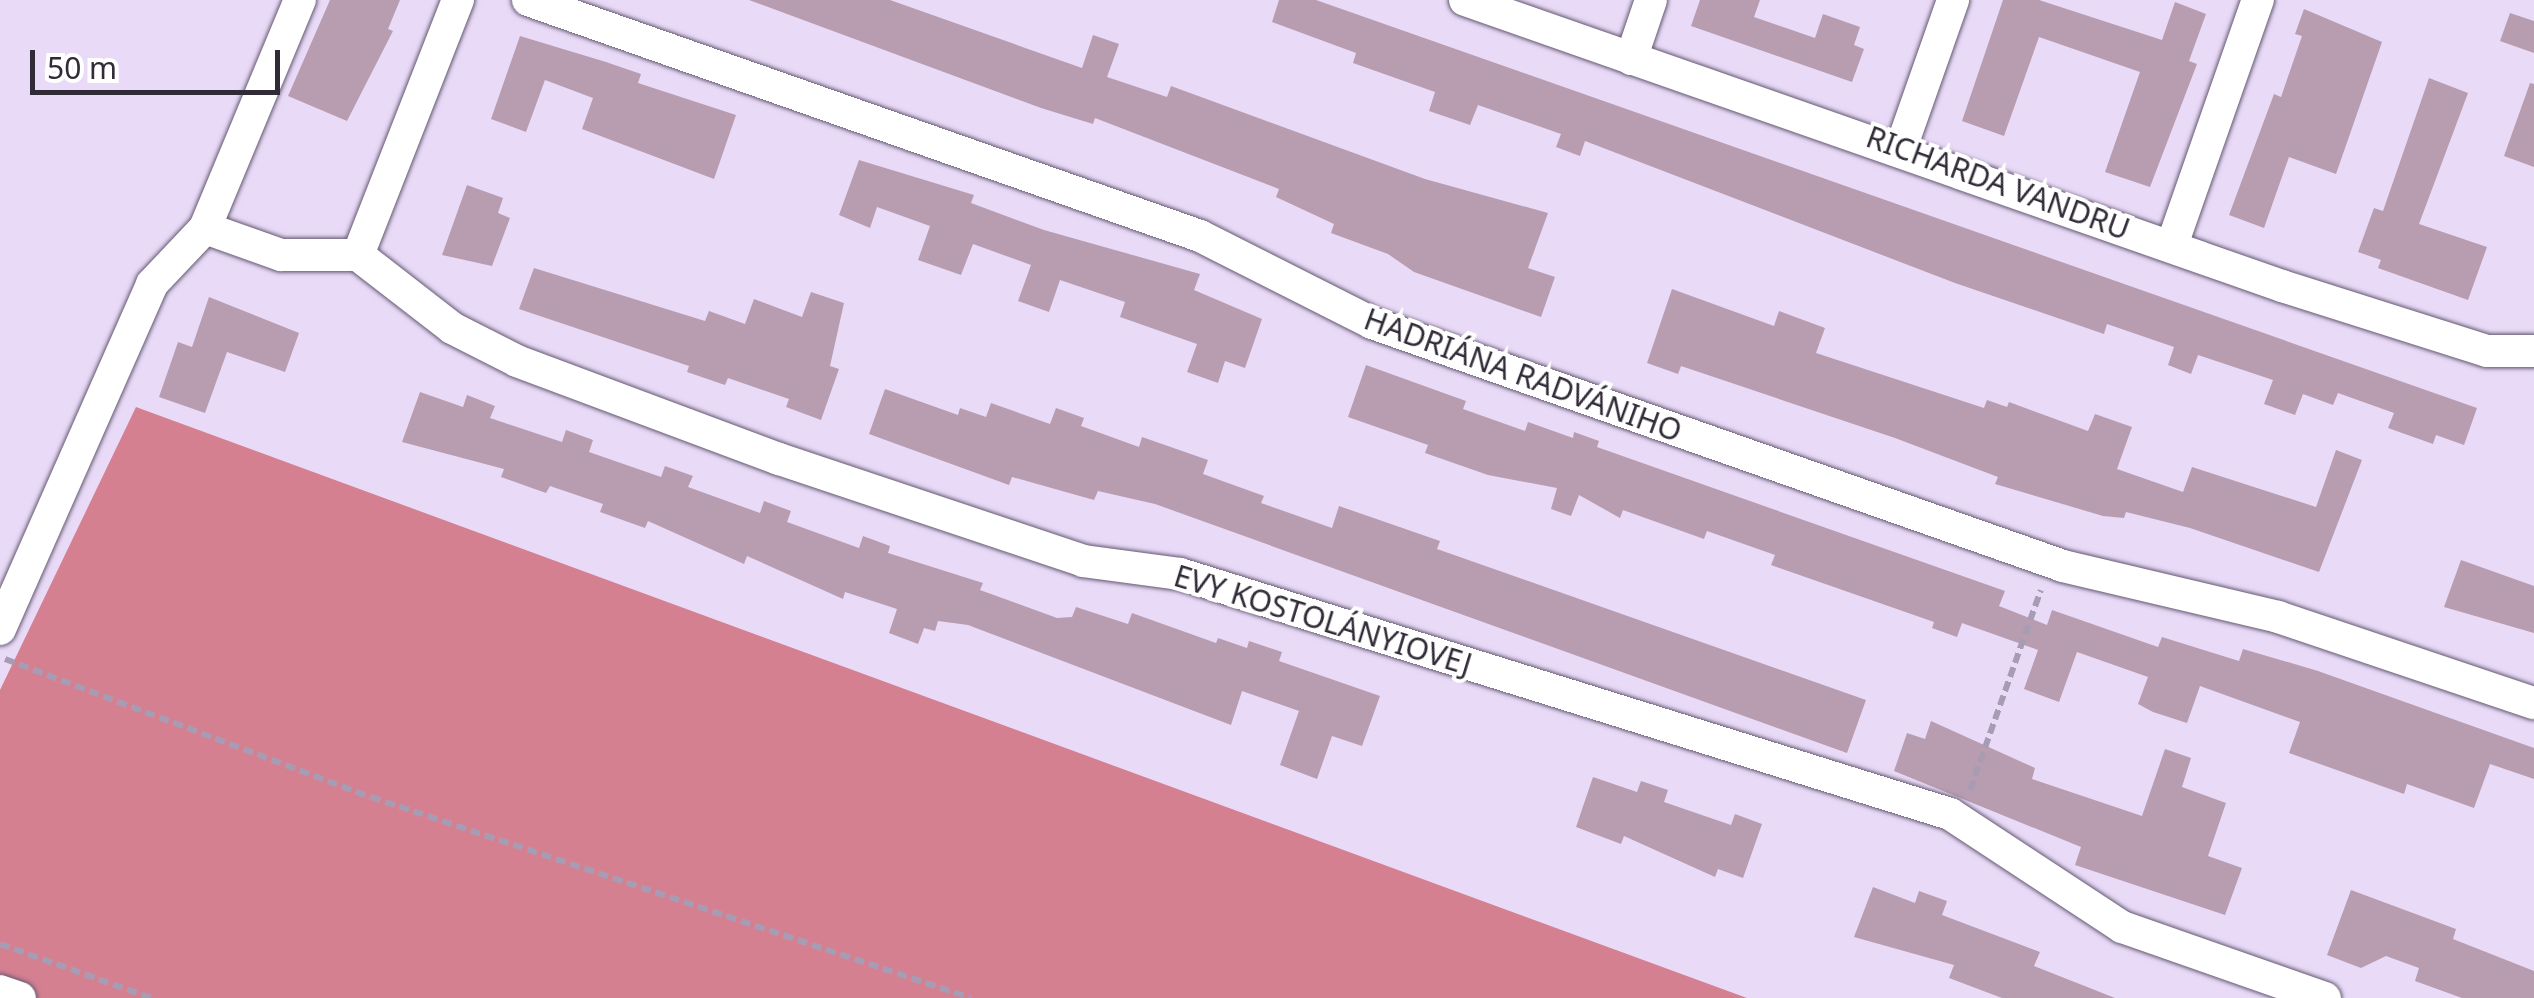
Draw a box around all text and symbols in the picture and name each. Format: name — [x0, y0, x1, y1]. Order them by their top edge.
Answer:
scale bar — [35, 30, 285, 92]
text: 50 m — [47, 47, 117, 88]
street label: RICHARDA VANDRU — [1862, 119, 2134, 247]
street label: HADRIÁNA RADVÁNIHO — [1359, 301, 1687, 449]
street label: EVY KOSTOLÁNYIOVEJ — [1170, 558, 1476, 682]

